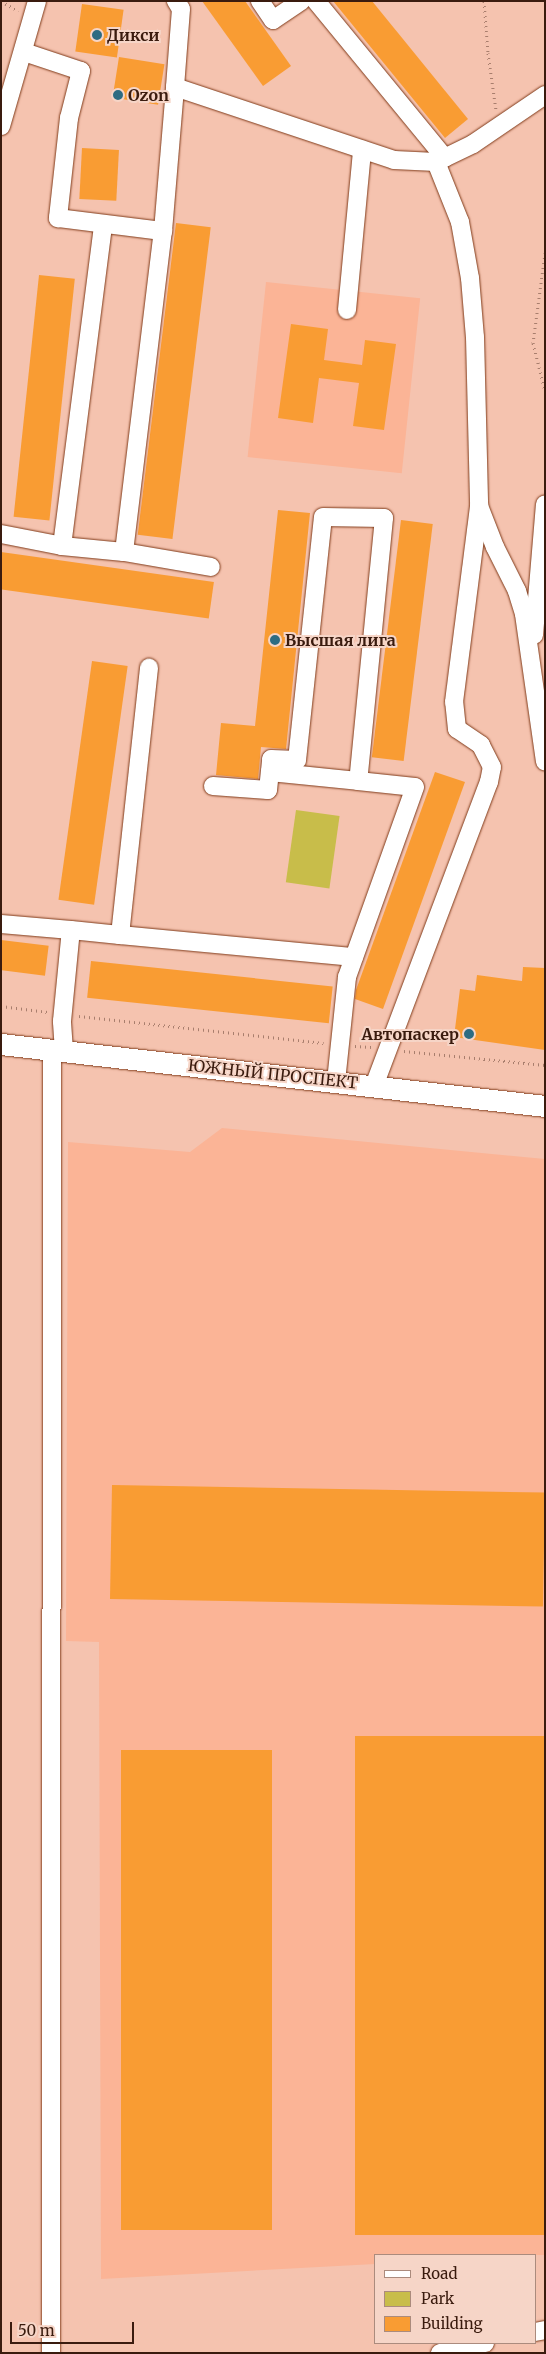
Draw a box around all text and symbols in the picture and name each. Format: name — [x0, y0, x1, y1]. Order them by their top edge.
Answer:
place label: Дикси — [107, 25, 160, 45]
marker: Дикси — [91, 29, 103, 41]
place label: Ozon — [128, 85, 169, 105]
marker: Ozon — [112, 89, 124, 101]
place label: Высшая лига — [285, 630, 396, 650]
marker: Высшая лига — [269, 634, 281, 646]
place label: Автопаскер — [362, 1024, 459, 1044]
marker: Автопаскер — [463, 1028, 475, 1040]
street label: ЮЖНЫЙ ПРОСПЕКТ — [187, 1056, 359, 1092]
legend — [374, 2254, 536, 2344]
text: Road — [421, 2264, 457, 2283]
text: Park — [421, 2289, 454, 2308]
scale bar — [12, 2312, 136, 2344]
text: Building — [421, 2314, 483, 2333]
text: 50 m — [18, 2321, 55, 2340]

